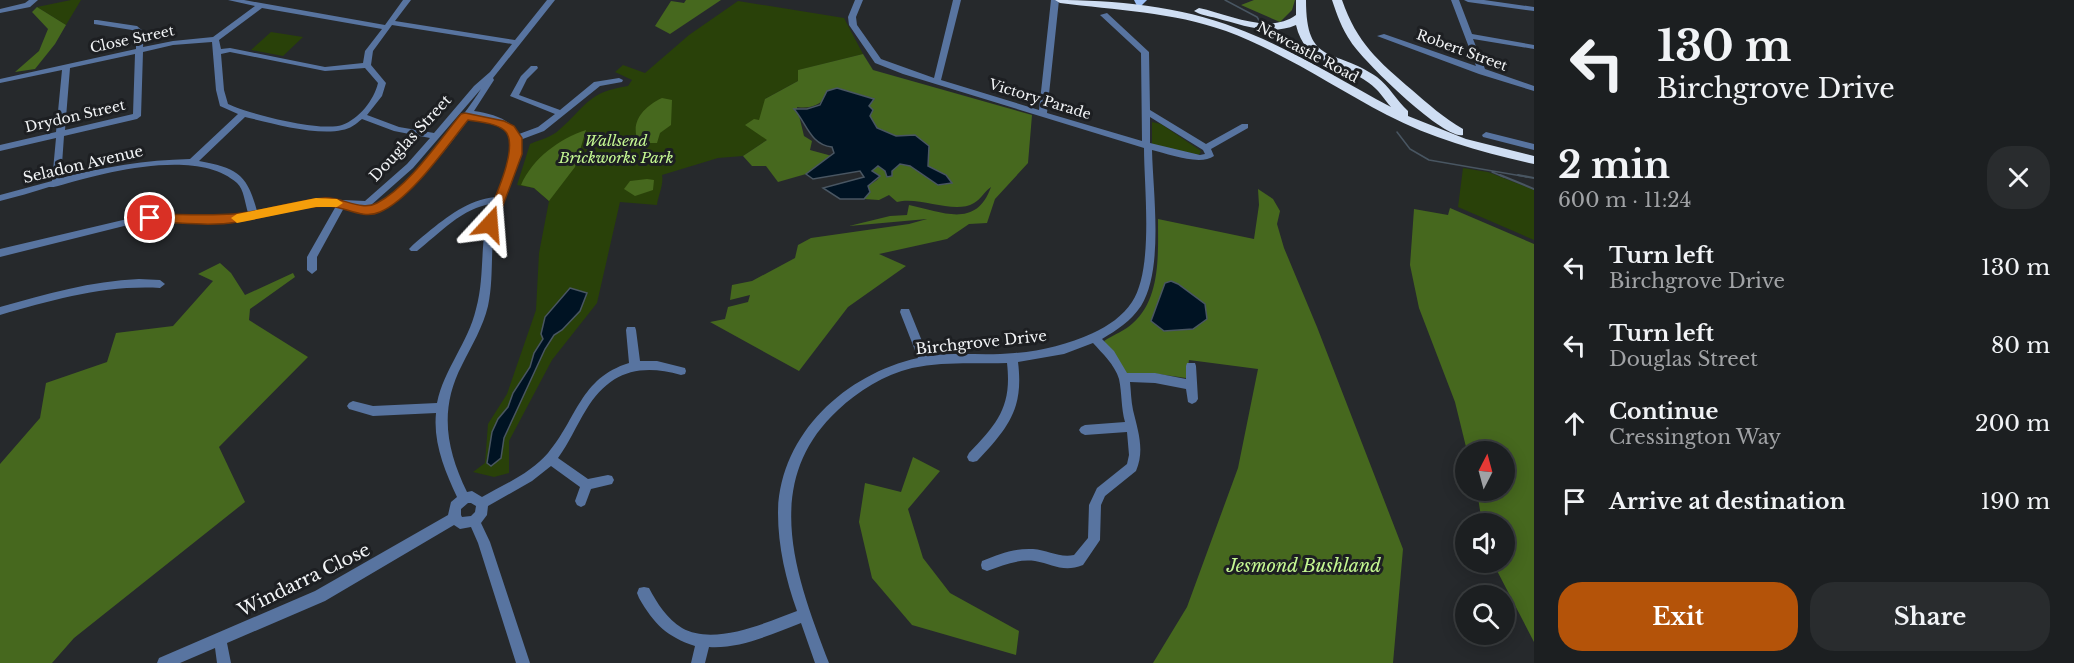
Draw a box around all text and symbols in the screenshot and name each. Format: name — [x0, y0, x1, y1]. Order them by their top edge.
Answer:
street label: Newcastle Road — [1254, 18, 1362, 87]
text: 130 m — [1657, 20, 1791, 72]
street label: Close Street — [88, 21, 176, 57]
icon: left — [1558, 24, 1636, 102]
street label: Robert Street — [1414, 25, 1511, 75]
text: Birchgrove Drive — [1657, 72, 1895, 105]
street label: Victory Parade — [986, 75, 1093, 123]
street label: Douglas Street — [365, 90, 455, 185]
street label: Drydon Street — [23, 96, 127, 136]
park label: Wallsend Brickworks Park — [558, 131, 673, 167]
street label: Seladon Avenue — [21, 141, 145, 187]
text: 2 min — [1558, 143, 1670, 188]
button: close — [1987, 146, 2050, 209]
text: 600 m · 11:24 — [1558, 188, 1691, 212]
pin — [124, 192, 175, 243]
position arrow — [458, 192, 522, 256]
icon: arrive — [133, 201, 166, 234]
text: Turn left — [1609, 242, 1714, 269]
icon: left — [1558, 251, 1591, 284]
text: 130 m — [1981, 254, 2050, 281]
text: Birchgrove Drive — [1609, 269, 1785, 293]
text: Turn left — [1609, 320, 1714, 347]
street label: Birchgrove Drive — [914, 326, 1048, 358]
icon: left — [1558, 329, 1591, 362]
text: 80 m — [1991, 332, 2050, 359]
text: Douglas Street — [1609, 347, 1758, 371]
text: Continue — [1609, 398, 1718, 425]
icon: ahead — [1558, 407, 1591, 440]
text: 200 m — [1975, 410, 2050, 437]
text: Cressington Way — [1609, 425, 1781, 449]
north arrow — [1455, 441, 1515, 501]
map controls — [1455, 441, 1515, 645]
icon: arrive — [1558, 485, 1591, 518]
text: Arrive at destination — [1609, 488, 1846, 515]
text: 190 m — [1980, 488, 2050, 515]
button: sound — [1455, 513, 1515, 573]
street label: Windarra Close — [233, 538, 374, 622]
park label: Jesmond Bushland — [1226, 555, 1381, 577]
button: Exit — [1558, 582, 1798, 651]
button: Share — [1810, 582, 2050, 651]
button: search — [1455, 585, 1515, 645]

